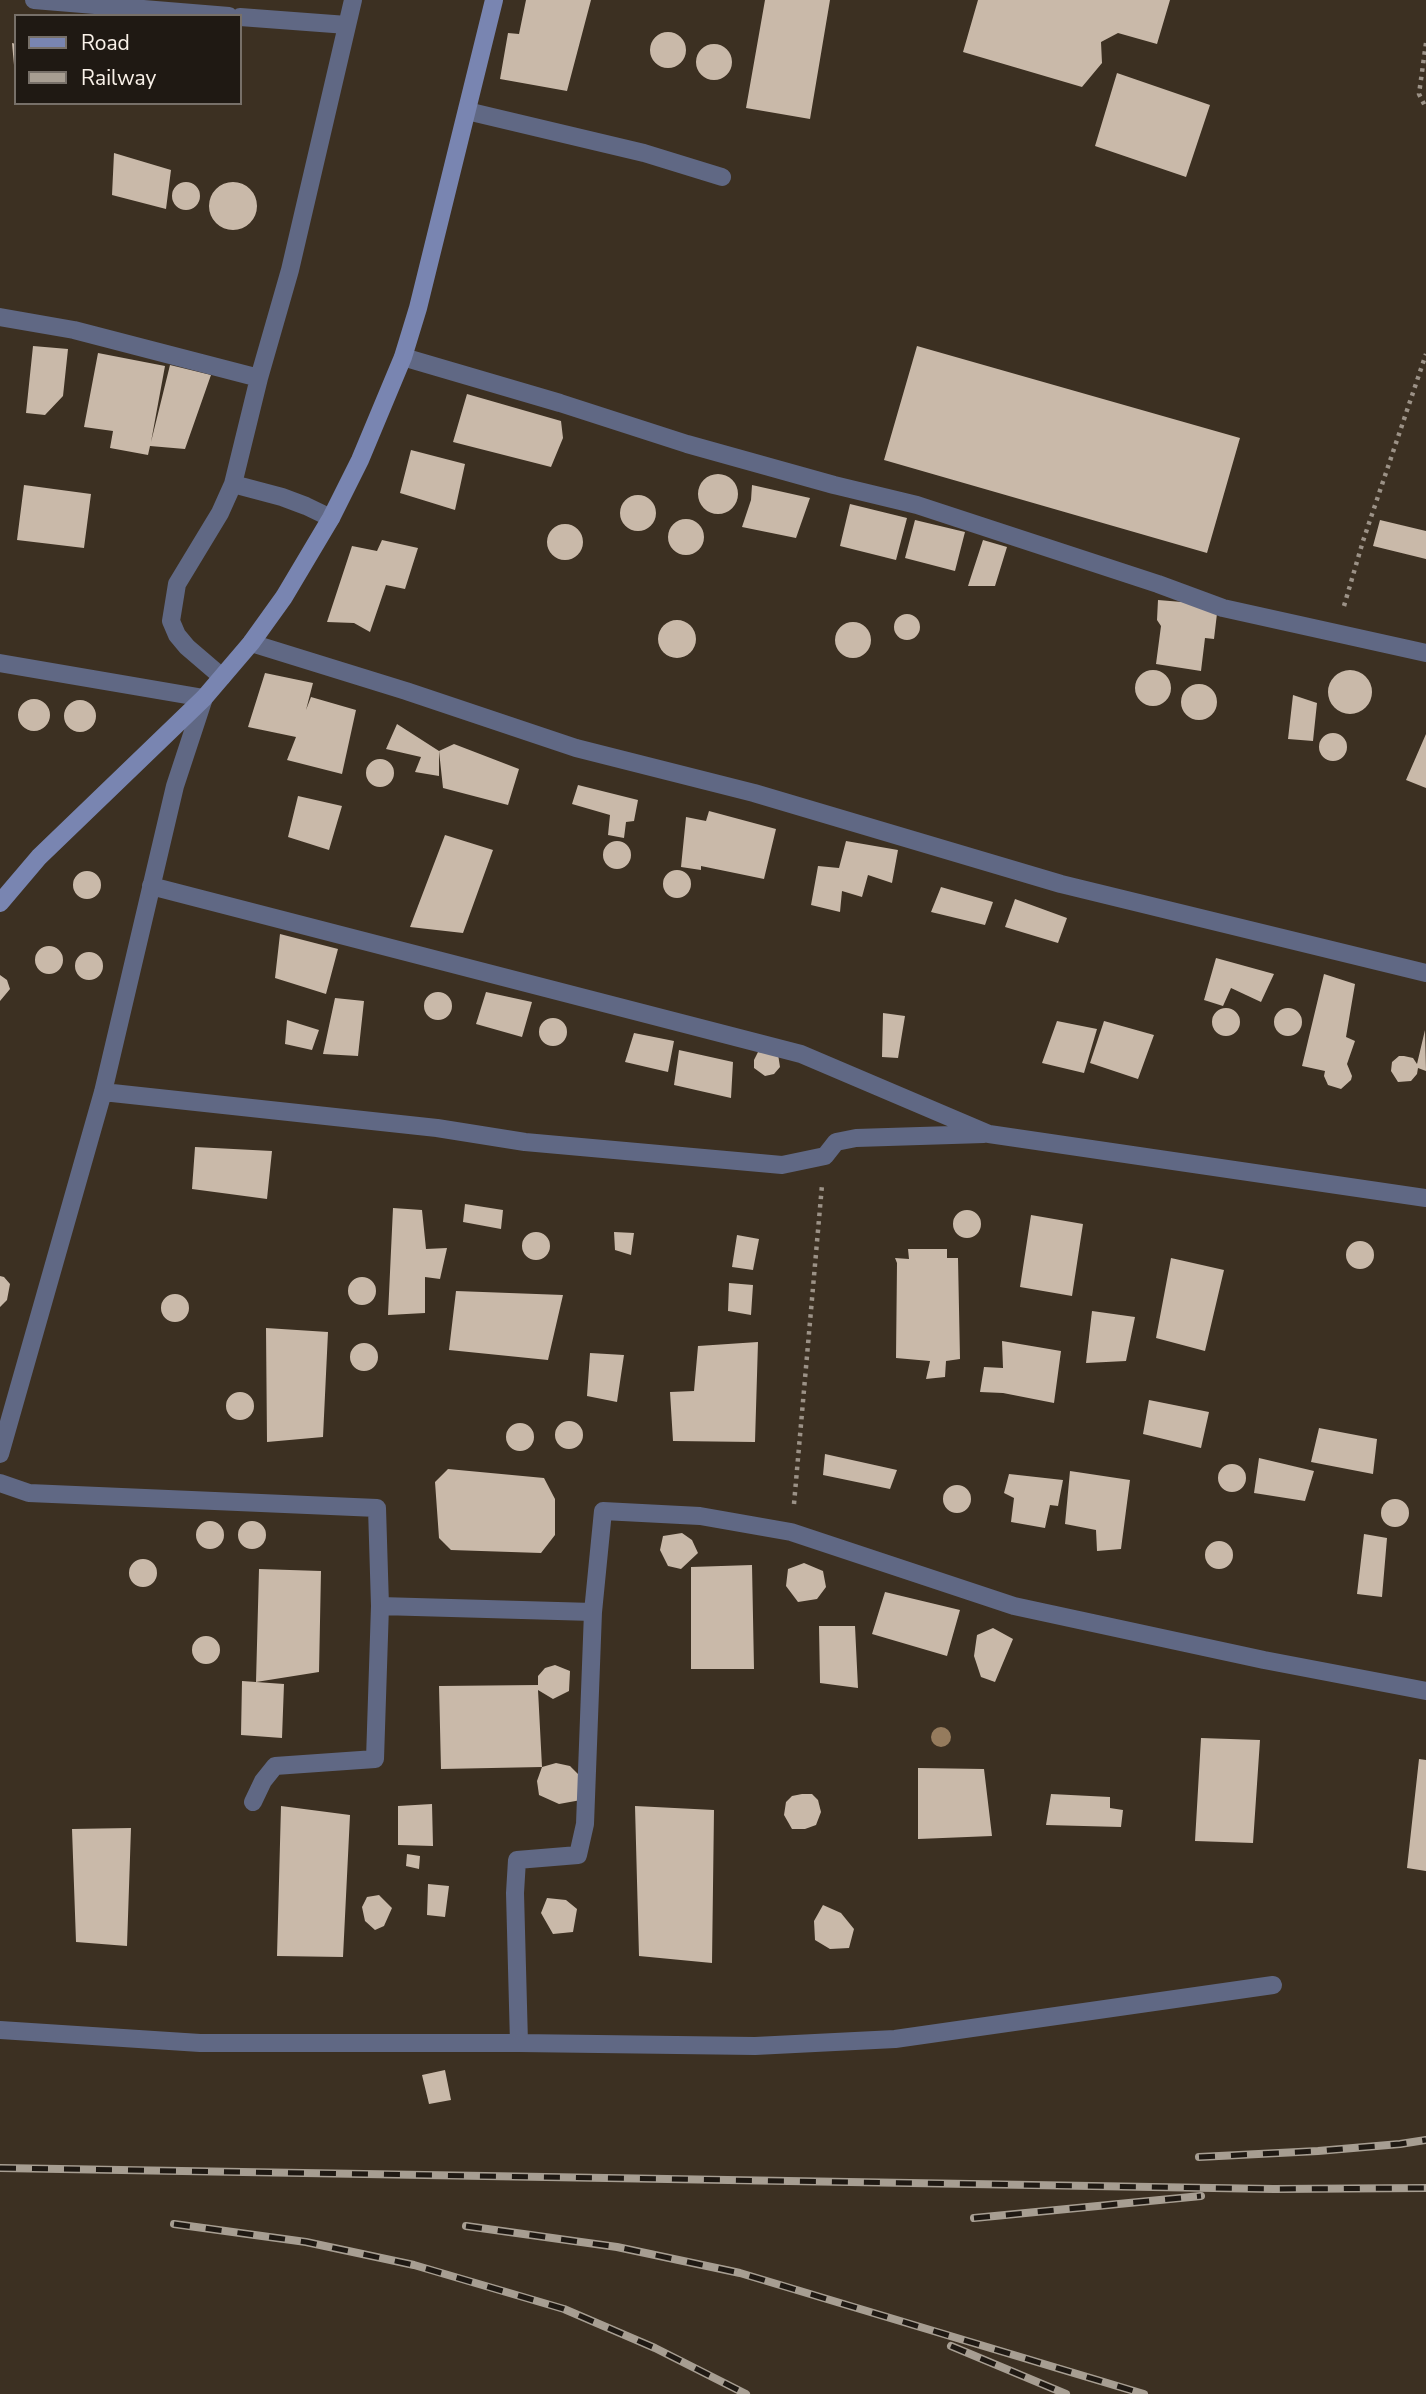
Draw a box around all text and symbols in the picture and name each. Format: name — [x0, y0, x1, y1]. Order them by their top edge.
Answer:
legend — [14, 14, 242, 105]
text: Road — [81, 29, 130, 57]
text: Railway — [81, 64, 156, 92]

